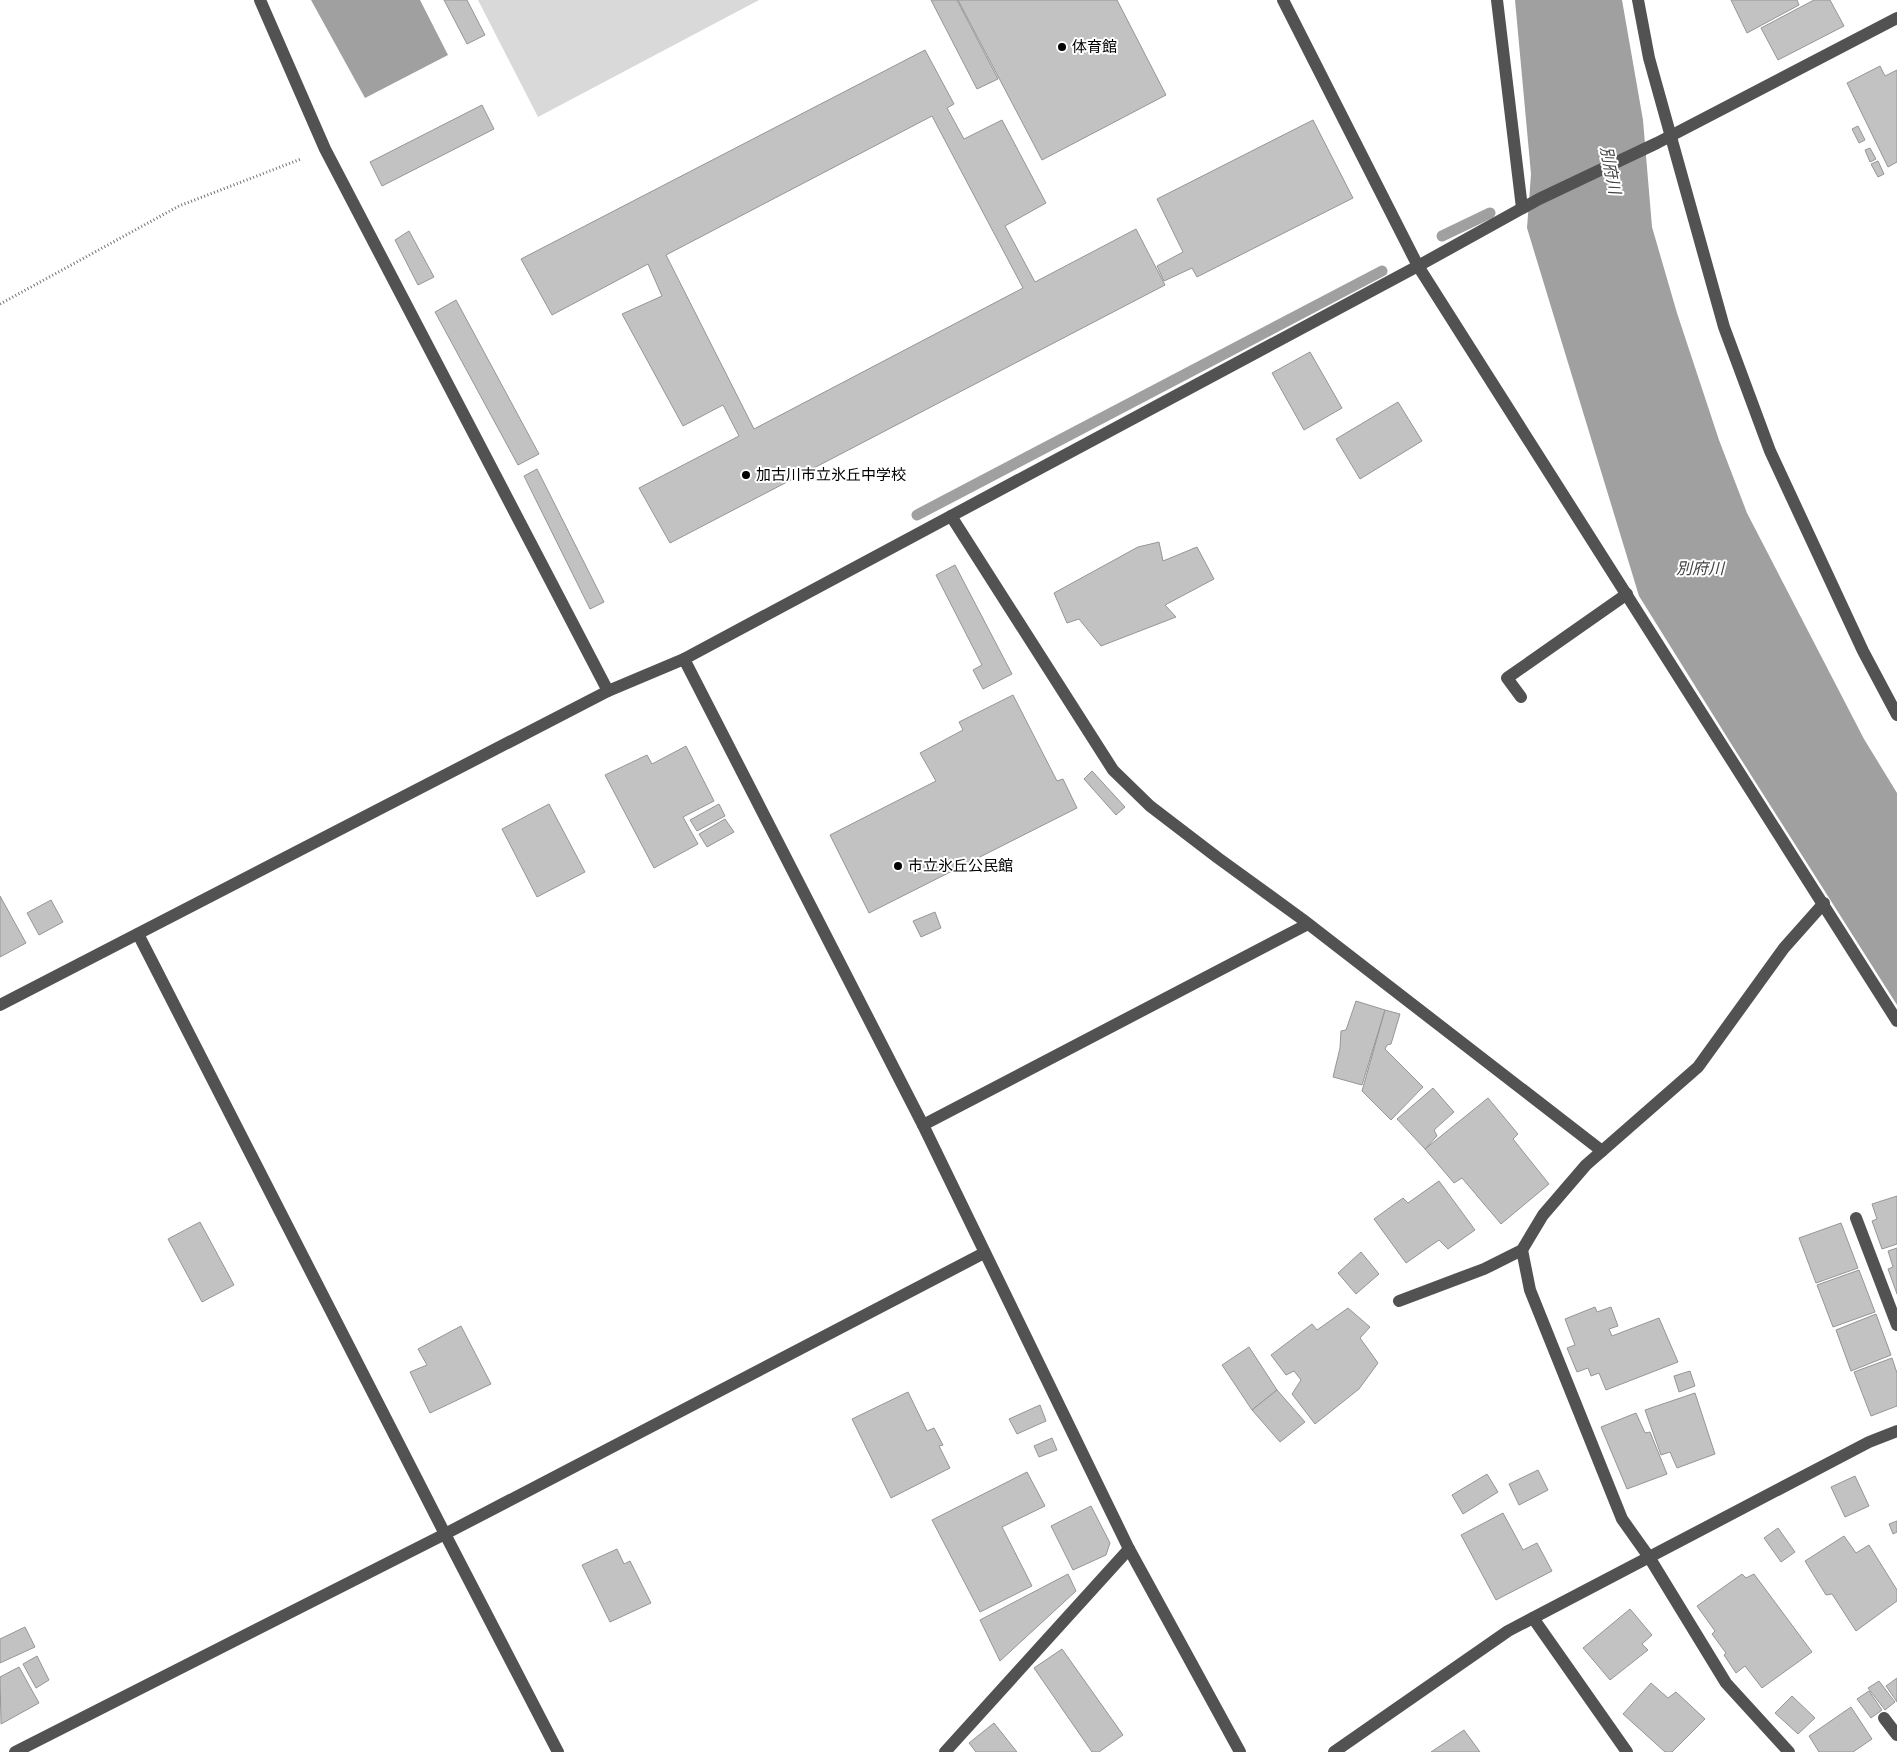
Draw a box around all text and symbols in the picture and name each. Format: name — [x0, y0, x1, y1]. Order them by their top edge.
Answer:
place label: 体育館 — [1072, 37, 1117, 57]
marker: 体育館 — [1056, 41, 1068, 53]
water label: 別府川 — [1596, 145, 1626, 198]
place label: 加古川市立氷丘中学校 — [756, 465, 906, 485]
marker: 加古川市立氷丘中学校 — [740, 469, 752, 481]
water label: 別府川 — [1676, 558, 1726, 579]
place label: 市立氷丘公民館 — [908, 856, 1013, 876]
marker: 市立氷丘公民館 — [892, 860, 904, 872]

